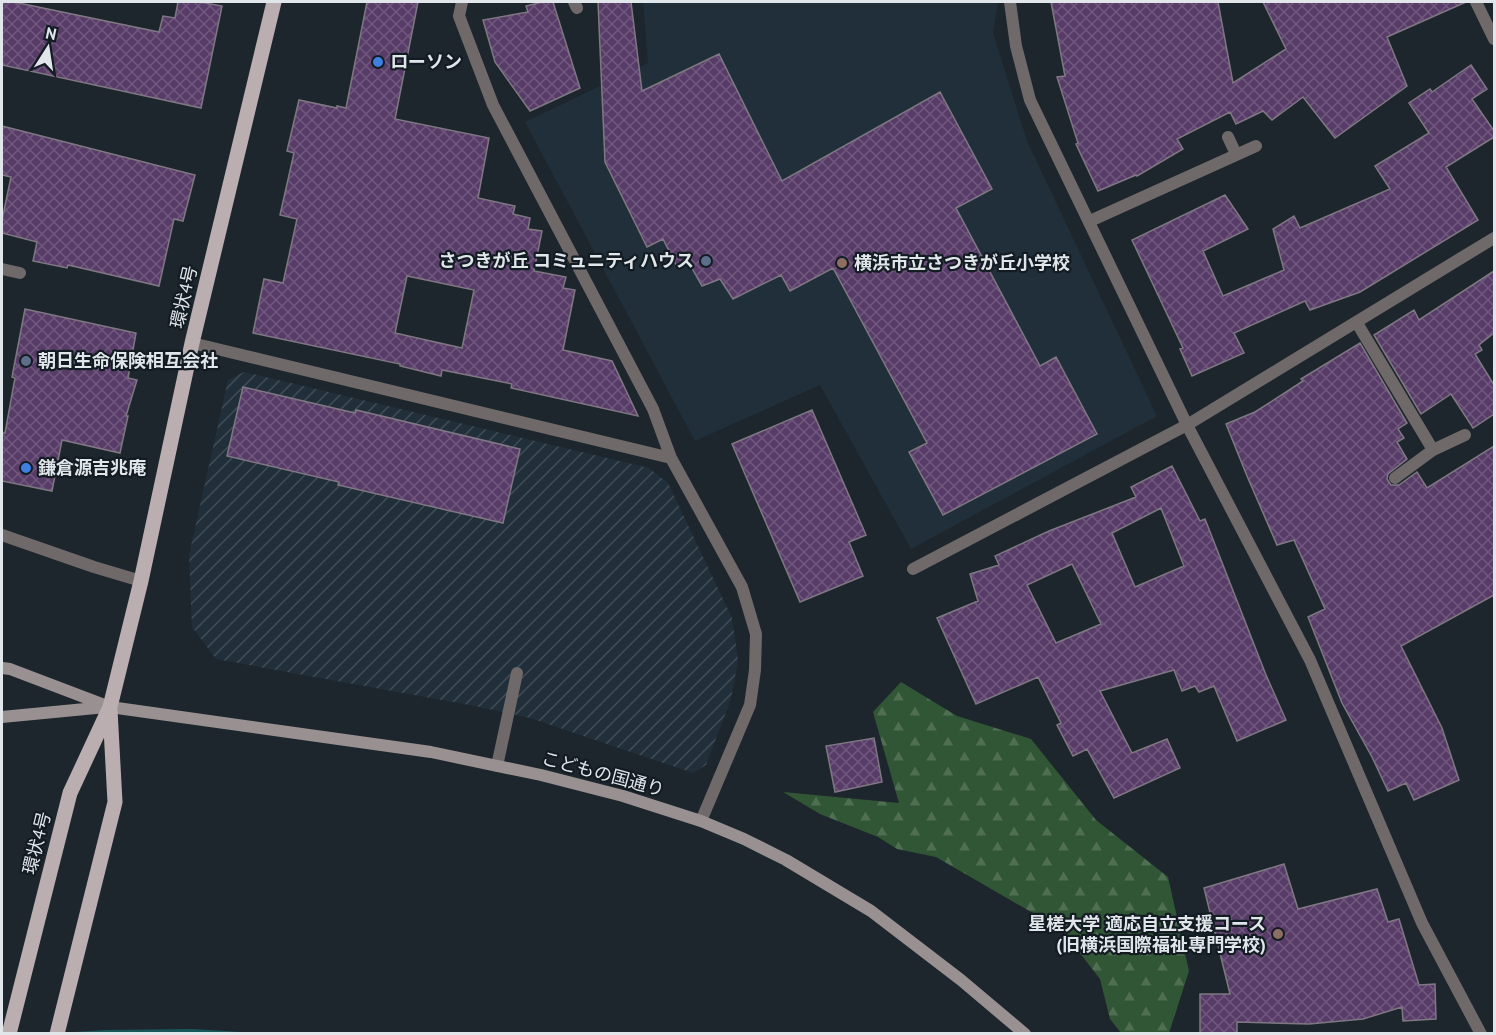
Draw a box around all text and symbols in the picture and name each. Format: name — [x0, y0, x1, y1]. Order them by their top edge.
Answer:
north arrow — [18, 18, 78, 78]
text: N — [44, 22, 58, 44]
place label: ローソン — [390, 50, 462, 73]
marker: ローソン — [371, 55, 385, 69]
place label: さつきが丘 コミュニティハウス — [439, 249, 694, 272]
place label: 横浜市立さつきが丘小学校 — [854, 251, 1070, 274]
marker: さつきが丘 コミュニティハウス — [699, 254, 713, 268]
marker: 横浜市立さつきが丘小学校 — [835, 256, 849, 270]
street label: 環状4号 — [165, 263, 202, 331]
place label: 朝日生命保険相互会社 — [38, 349, 218, 372]
marker: 朝日生命保険相互会社 — [19, 354, 33, 368]
place label: 鎌倉源吉兆庵 — [38, 456, 146, 479]
marker: 鎌倉源吉兆庵 — [19, 461, 33, 475]
street label: こどもの国通り — [539, 746, 667, 801]
street label: 環状4号 — [18, 809, 55, 877]
place label: 星槎大学 適応自立支援コース (旧横浜国際福祉専門学校) — [1028, 912, 1266, 956]
marker: 星槎大学 適応自立支援コース (旧横浜国際福祉専門学校) — [1271, 927, 1285, 941]

